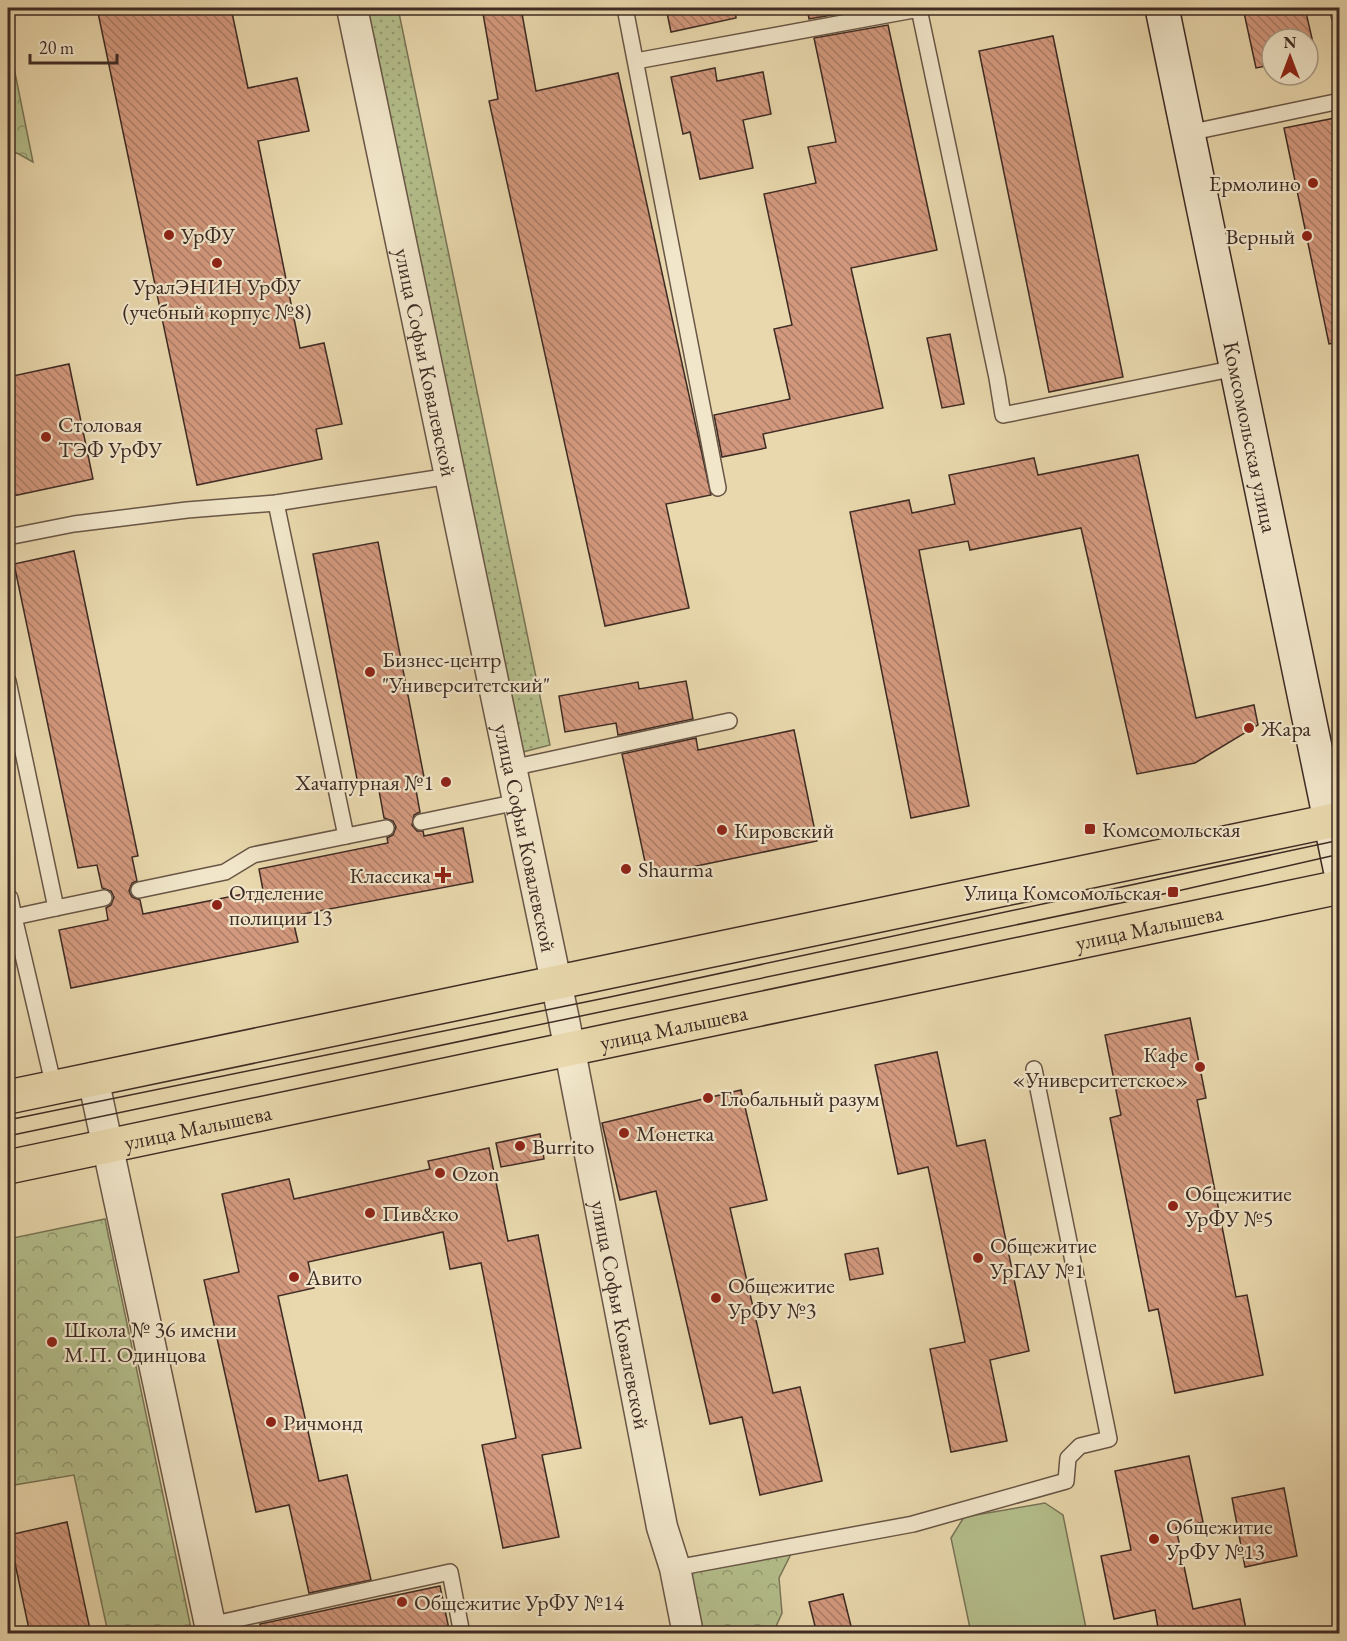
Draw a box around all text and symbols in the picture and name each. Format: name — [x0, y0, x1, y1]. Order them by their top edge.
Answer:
scale bar — [30, 27, 117, 65]
north arrow — [1260, 27, 1320, 87]
text: N — [1284, 32, 1297, 53]
text: 20 m — [39, 36, 74, 59]
place label: Ермолино — [1209, 169, 1301, 198]
marker: Ермолино — [1306, 176, 1320, 190]
place label: УрФУ — [180, 221, 235, 250]
place label: Верный — [1226, 222, 1295, 251]
marker: УрФУ — [162, 228, 176, 242]
marker: Верный — [1300, 229, 1314, 243]
street label: улица Софьи Ковалевской — [388, 246, 464, 480]
marker: УралЭНИН УрФУ (учебный корпус №8) — [210, 256, 224, 270]
place label: УралЭНИН УрФУ (учебный корпус №8) — [123, 272, 311, 326]
street label: Комсомольская улица — [1216, 339, 1284, 535]
place label: Столовая ТЭФ УрФУ — [58, 410, 163, 464]
marker: Столовая ТЭФ УрФУ — [39, 430, 53, 444]
place label: Бизнес-центр "Университетский" — [382, 645, 550, 699]
marker: Бизнес-центр "Университетский" — [363, 665, 377, 679]
place label: Жара — [1260, 714, 1311, 743]
street label: улица Софьи Ковалевской — [487, 721, 563, 955]
marker: Жара — [1242, 721, 1256, 735]
place label: Хачапурная №1 — [294, 768, 434, 797]
marker: Хачапурная №1 — [439, 775, 453, 789]
place label: Комсомольская — [1102, 815, 1241, 844]
place label: Кировский — [734, 816, 835, 845]
marker: Комсомольская — [1083, 822, 1097, 836]
marker: Кировский — [715, 823, 729, 837]
place label: Shaurma — [638, 855, 713, 884]
place label: Классика — [349, 861, 431, 890]
marker: Shaurma — [619, 862, 633, 876]
marker: Классика — [436, 868, 450, 882]
place label: Отделение полиции 13 — [229, 878, 333, 932]
place label: Улица Комсомольская — [963, 878, 1161, 907]
marker: Улица Комсомольская — [1166, 885, 1180, 899]
marker: Отделение полиции 13 — [210, 898, 224, 912]
street label: улица Малышева — [1073, 898, 1226, 957]
street label: улица Малышева — [597, 998, 750, 1057]
place label: Кафе «Университетское» — [1012, 1040, 1188, 1094]
marker: Кафе «Университетское» — [1193, 1060, 1207, 1074]
place label: Глобальный разум — [720, 1084, 880, 1113]
marker: Глобальный разум — [701, 1091, 715, 1105]
street label: улица Малышева — [122, 1098, 275, 1157]
place label: Монетка — [636, 1119, 715, 1148]
marker: Монетка — [617, 1126, 631, 1140]
place label: Burrito — [532, 1132, 595, 1161]
marker: Burrito — [513, 1139, 527, 1153]
place label: Ozon — [452, 1159, 500, 1188]
marker: Ozon — [433, 1166, 447, 1180]
place label: Общежитие УрФУ №5 — [1184, 1179, 1292, 1233]
street label: улица Софьи Ковалевской — [584, 1198, 657, 1432]
place label: Пив&ко — [382, 1199, 459, 1228]
marker: Общежитие УрФУ №5 — [1166, 1199, 1180, 1213]
marker: Пив&ко — [363, 1206, 377, 1220]
place label: Общежитие УрГАУ №1 — [989, 1231, 1097, 1285]
marker: Общежитие УрГАУ №1 — [971, 1251, 985, 1265]
place label: Авито — [305, 1263, 362, 1292]
marker: Авито — [287, 1270, 301, 1284]
place label: Общежитие УрФУ №3 — [727, 1271, 835, 1325]
marker: Общежитие УрФУ №3 — [709, 1291, 723, 1305]
place label: Школа № 36 имени М.П. Одинцова — [64, 1315, 237, 1369]
marker: Школа № 36 имени М.П. Одинцова — [45, 1335, 59, 1349]
place label: Ричмонд — [283, 1408, 363, 1437]
marker: Ричмонд — [264, 1415, 278, 1429]
place label: Общежитие УрФУ №13 — [1165, 1512, 1273, 1566]
marker: Общежитие УрФУ №13 — [1147, 1532, 1161, 1546]
place label: Общежитие УрФУ №14 — [414, 1588, 625, 1617]
marker: Общежитие УрФУ №14 — [395, 1595, 409, 1609]

